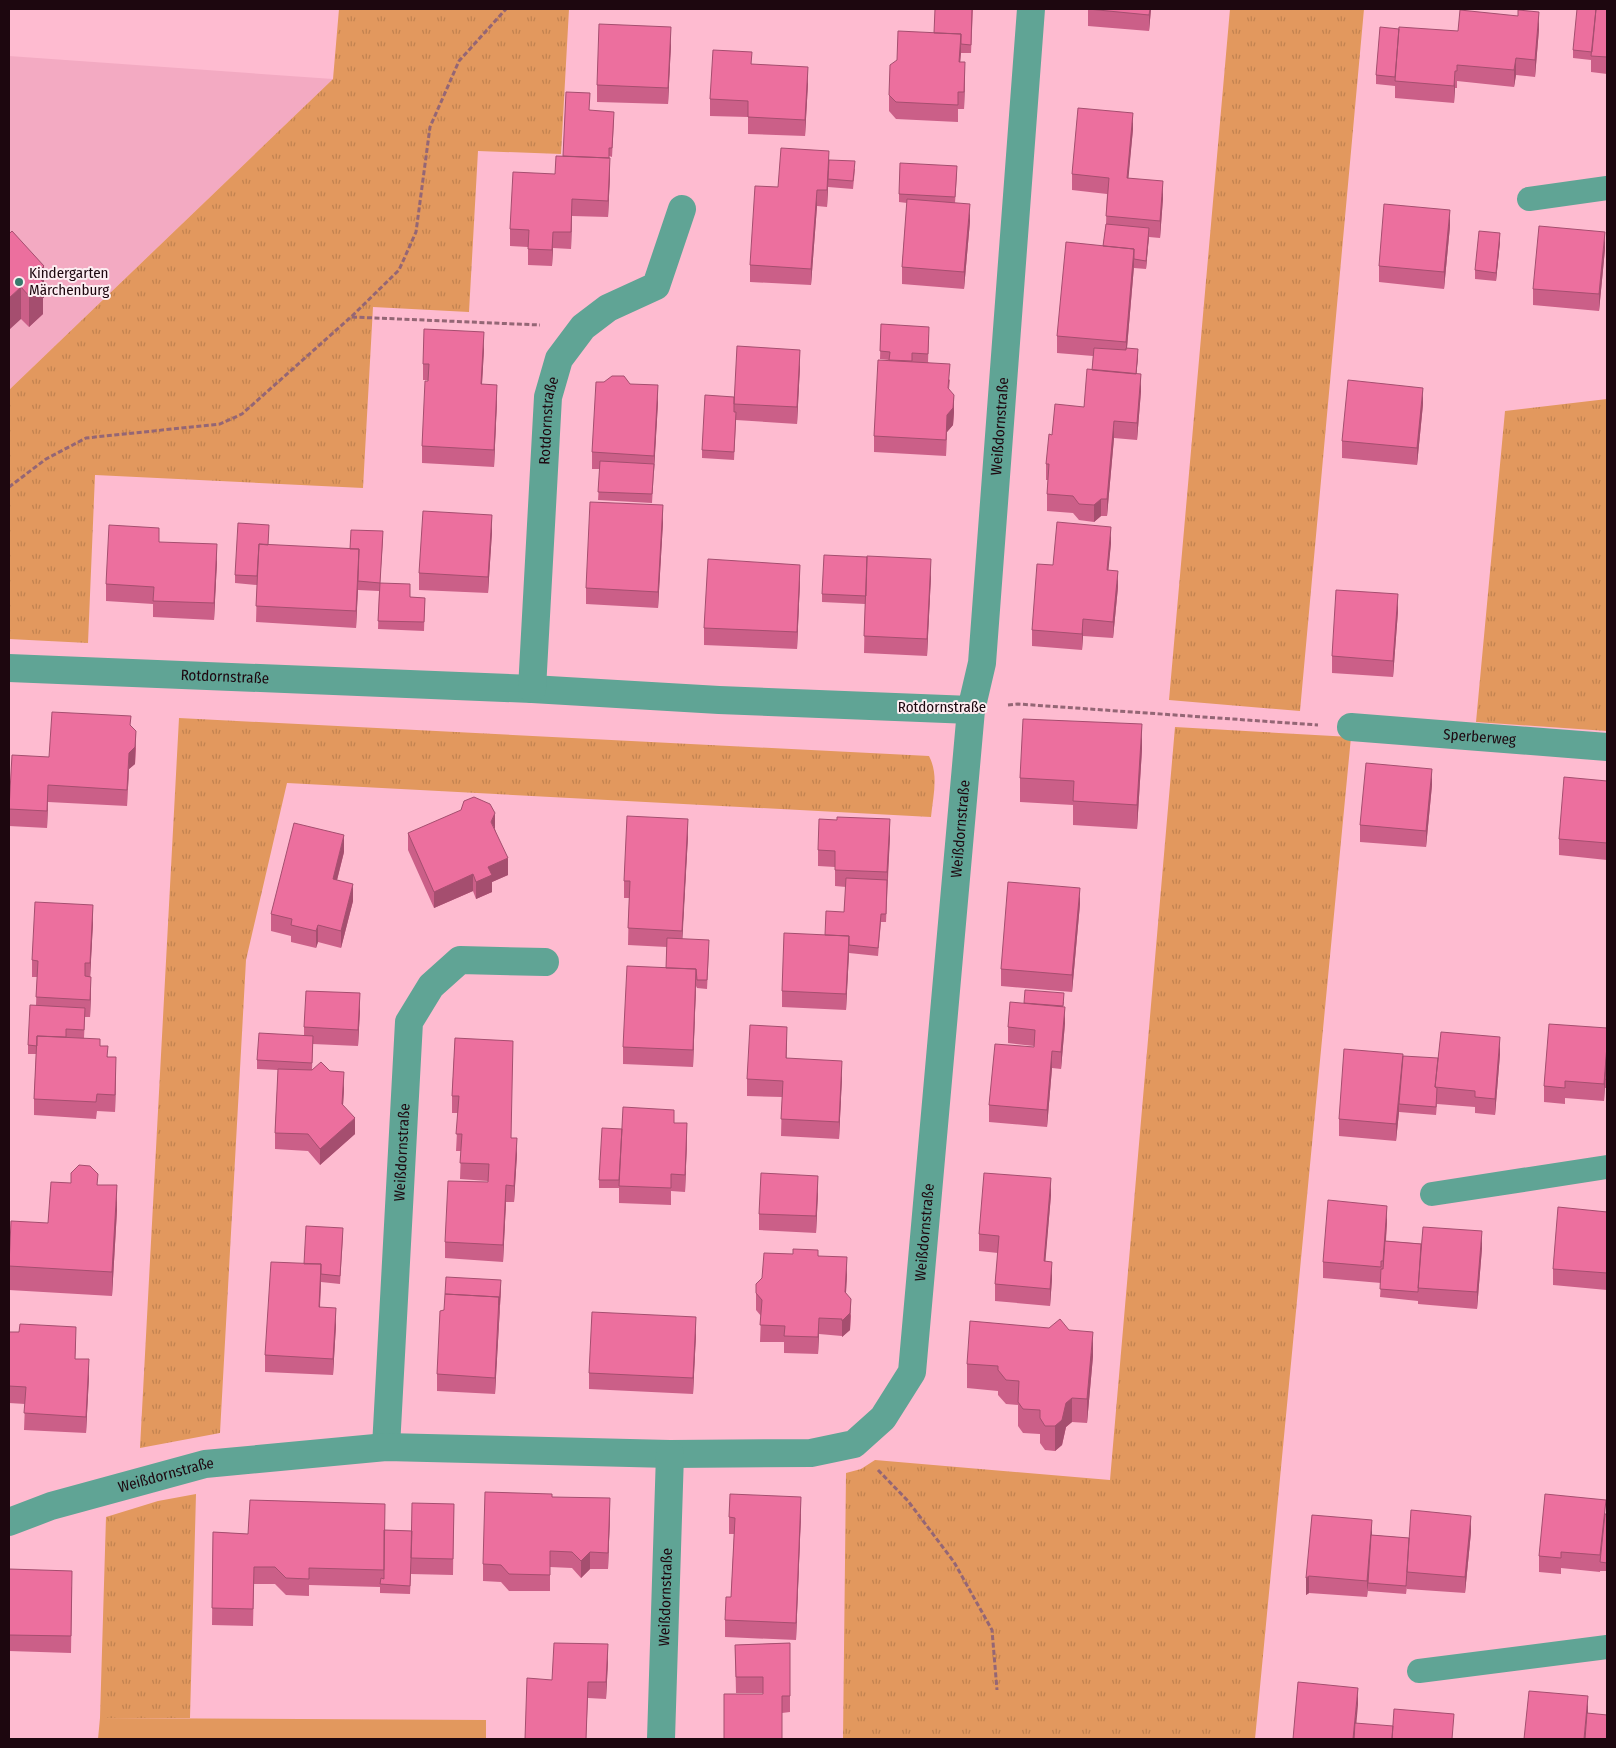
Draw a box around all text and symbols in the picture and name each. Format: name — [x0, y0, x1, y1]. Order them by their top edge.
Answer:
place label: Kindergarten Märchenburg — [29, 264, 109, 299]
marker: Kindergarten Märchenburg — [13, 276, 25, 288]
street label: Rotdornstraße — [535, 374, 562, 465]
street label: Weißdornstraße — [987, 377, 1012, 476]
street label: Rotdornstraße — [180, 666, 269, 687]
street label: Rotdornstraße — [898, 698, 986, 716]
street label: Sperberweg — [1442, 725, 1517, 749]
street label: Weißdornstraße — [947, 779, 974, 879]
street label: Weißdornstraße — [390, 1103, 414, 1202]
street label: Weißdornstraße — [911, 1182, 938, 1282]
street label: Weißdornstraße — [116, 1454, 214, 1496]
street label: Weißdornstraße — [655, 1548, 676, 1646]

